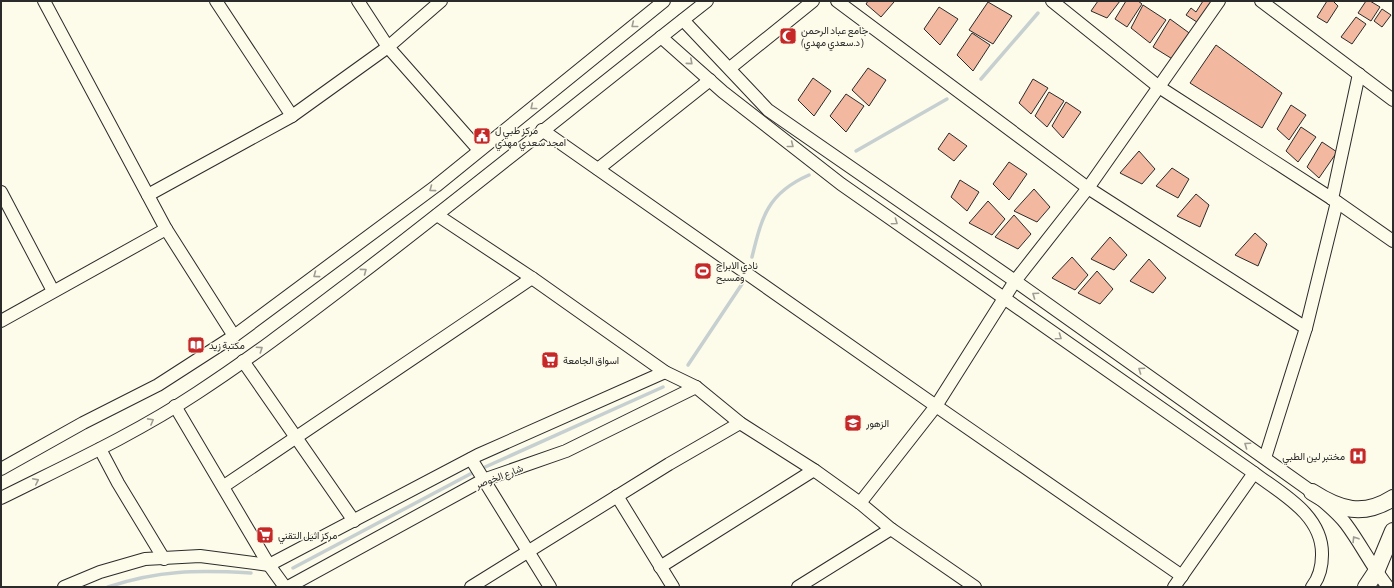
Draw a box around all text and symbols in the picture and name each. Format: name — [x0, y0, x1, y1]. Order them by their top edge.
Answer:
one-way arrow — [631, 21, 639, 28]
place label: جامع عباد الرحمن (د.سعدي مهدي ) — [801, 25, 869, 51]
mosque icon: جامع عباد الرحمن (د.سعدي مهدي ) — [778, 26, 798, 46]
one-way arrow — [685, 58, 693, 65]
one-way arrow — [530, 102, 537, 109]
place label: مركز طبي ل امجد سعدي مهدي — [495, 125, 566, 151]
public building icon: مركز طبي ل امجد سعدي مهدي — [472, 126, 492, 146]
one-way arrow — [786, 140, 793, 147]
one-way arrow — [429, 184, 436, 191]
one-way arrow — [891, 217, 898, 225]
place label: نادي الابراج ومسبح — [716, 260, 758, 284]
sports icon: نادي الابراج ومسبح — [693, 261, 713, 281]
one-way arrow — [359, 269, 366, 276]
one-way arrow — [314, 270, 321, 277]
one-way arrow — [1032, 292, 1039, 300]
one-way arrow — [1055, 332, 1062, 340]
library icon: مكتبة زيد — [186, 335, 206, 355]
place label: مكتبة زيد — [209, 340, 245, 352]
one-way arrow — [256, 347, 263, 354]
supermarket icon: اسواق الجامعة — [540, 350, 560, 370]
place label: اسواق الجامعة — [563, 355, 619, 367]
one-way arrow — [1138, 367, 1145, 375]
school or university icon: الزهور — [843, 413, 863, 433]
one-way arrow — [147, 418, 154, 425]
place label: الزهور — [865, 418, 889, 430]
one-way arrow — [1244, 442, 1251, 450]
hospital icon: مختبر لين الطبي — [1348, 446, 1368, 466]
place label: مختبر لين الطبي — [1282, 451, 1345, 465]
street label: شارع الخوصر — [473, 462, 525, 492]
one-way arrow — [32, 478, 39, 486]
supermarket icon: مركز اثيل التقني — [255, 525, 275, 545]
place label: مركز اثيل التقني — [278, 530, 337, 544]
one-way arrow — [1353, 536, 1360, 543]

